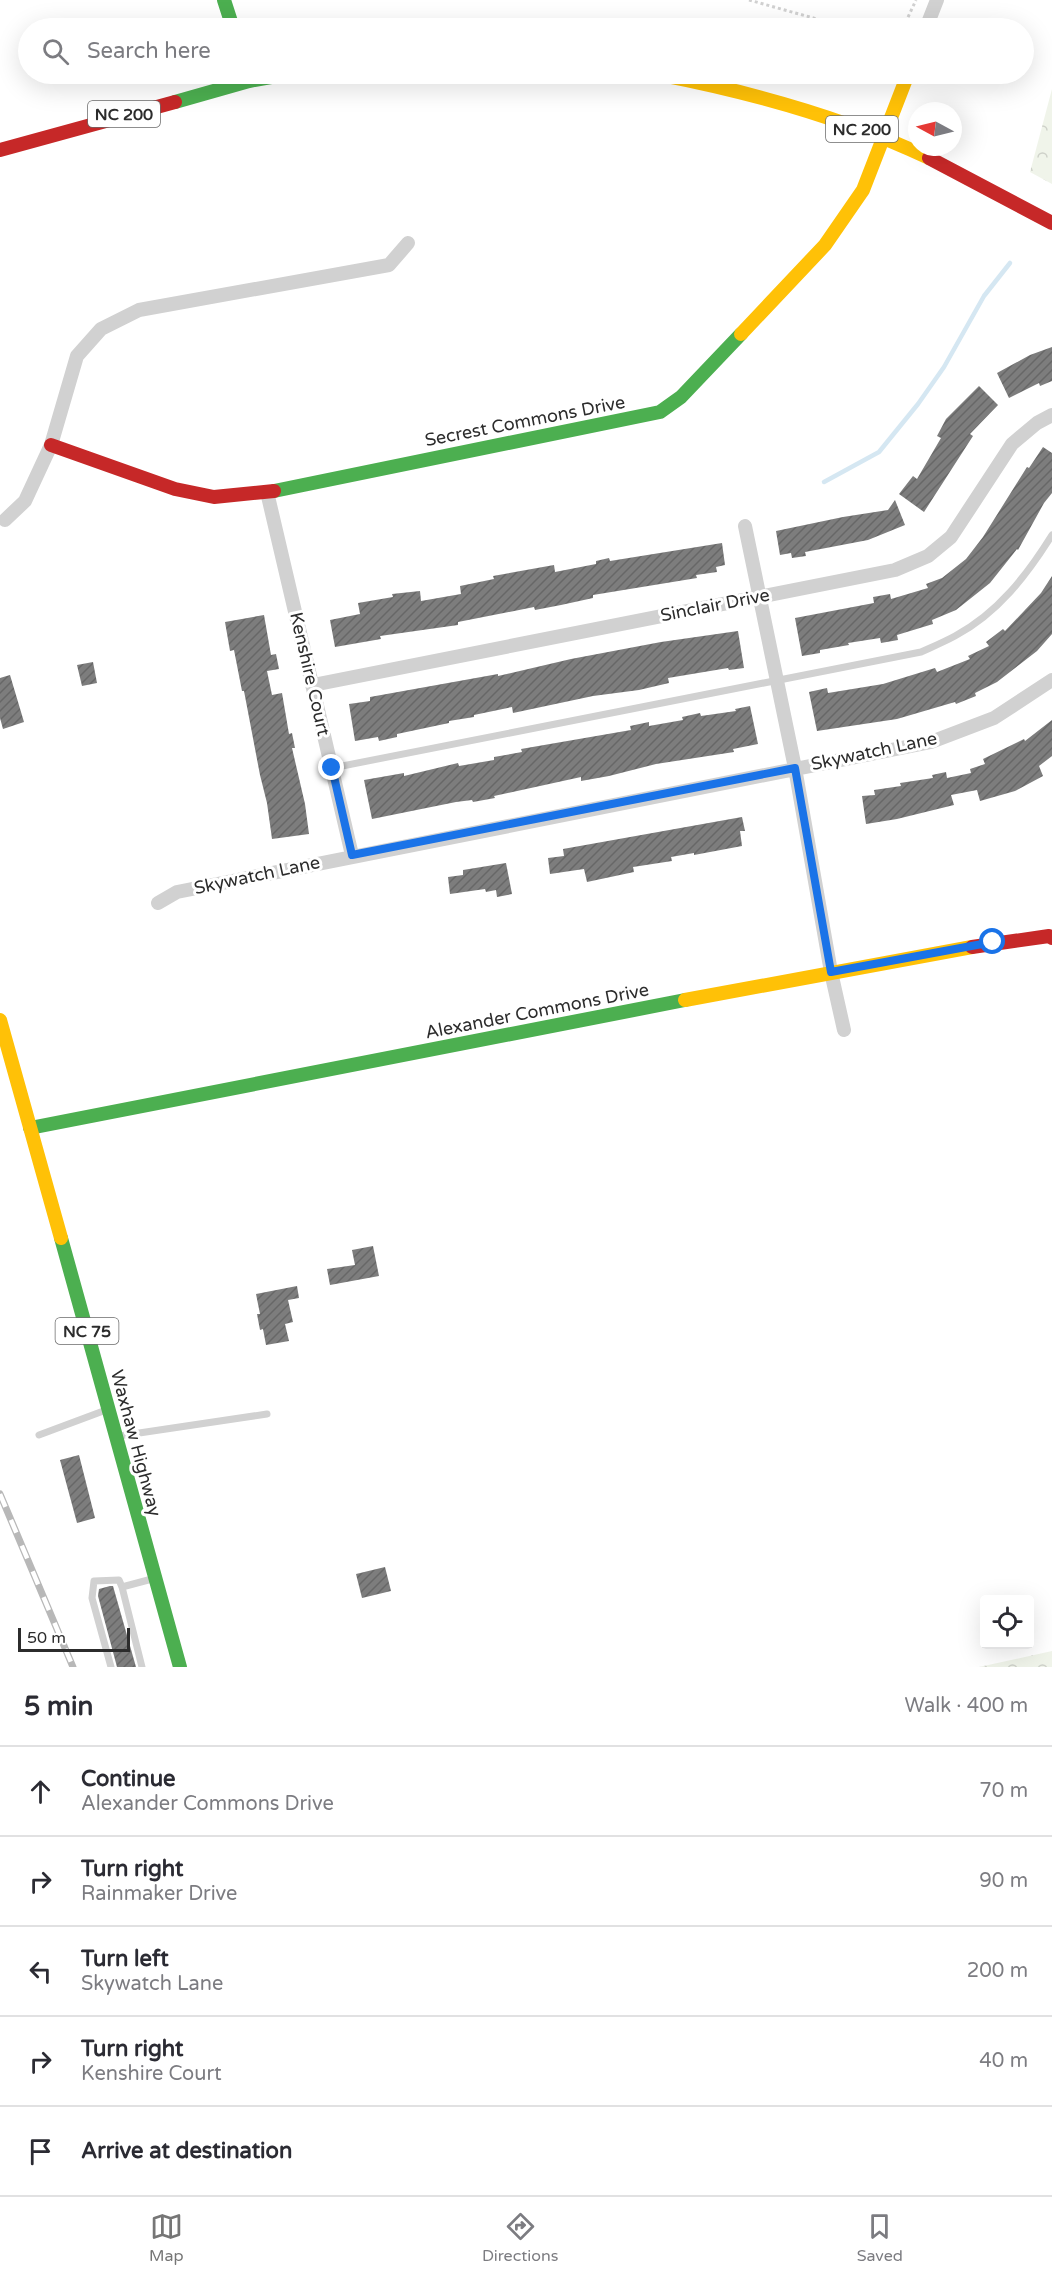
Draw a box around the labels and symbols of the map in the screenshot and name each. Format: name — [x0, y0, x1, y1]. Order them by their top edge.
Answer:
road number: NC 200 — [88, 101, 160, 127]
north arrow — [908, 102, 962, 156]
road number: NC 200 — [826, 116, 898, 142]
street label: Secrest Commons Drive — [423, 391, 627, 451]
street label: Sinclair Drive — [658, 584, 772, 626]
street label: Kenshire Court — [285, 610, 335, 738]
street label: Skywatch Lane — [809, 727, 939, 775]
route end — [318, 754, 344, 780]
street label: Skywatch Lane — [192, 851, 322, 899]
route start — [979, 928, 1005, 954]
street label: Alexander Commons Drive — [423, 978, 651, 1044]
road number: NC 75 — [56, 1318, 118, 1344]
street label: Waxhaw Highway — [106, 1367, 166, 1519]
scale bar — [18, 1625, 130, 1652]

